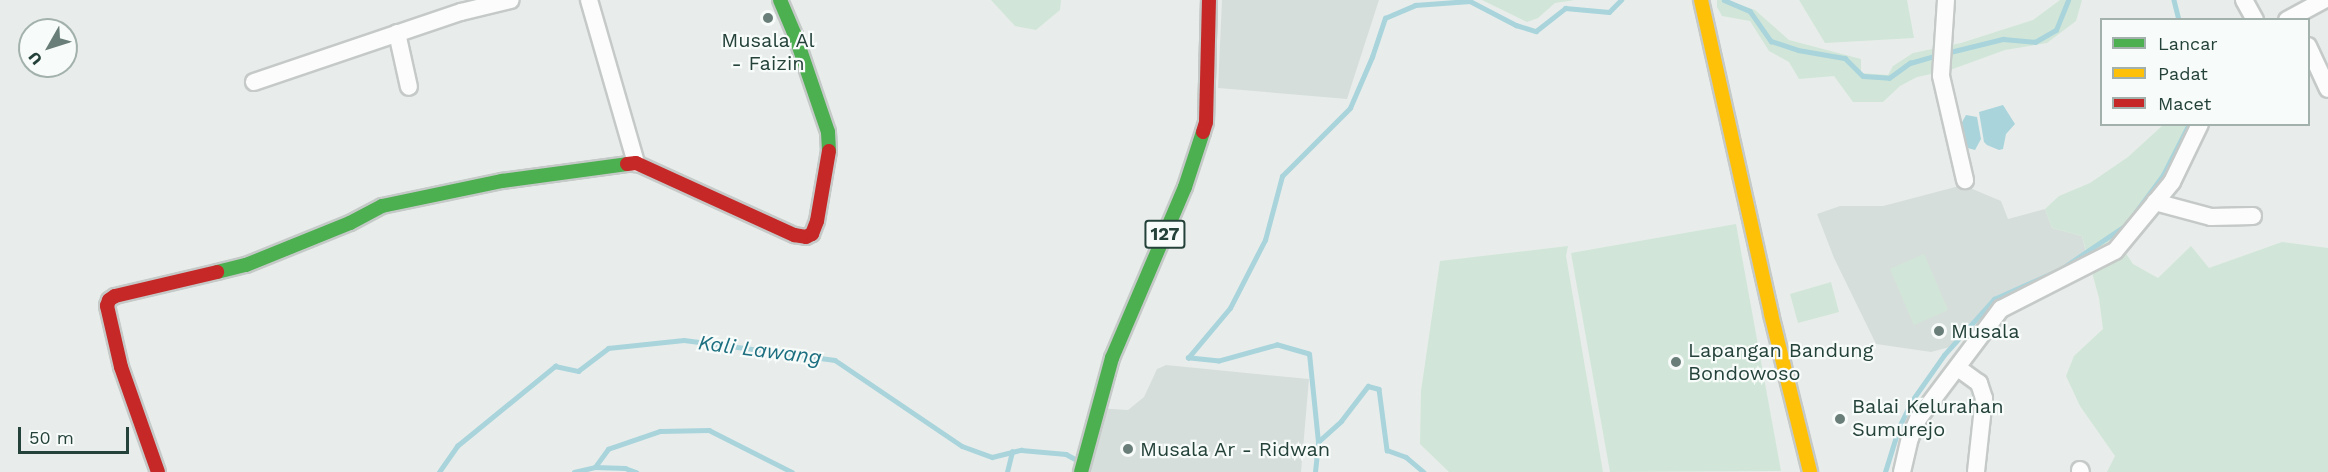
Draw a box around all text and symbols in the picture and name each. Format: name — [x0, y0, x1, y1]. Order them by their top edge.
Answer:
marker: Musala Al - Faizin — [761, 11, 775, 25]
north arrow — [18, 18, 78, 78]
legend — [2100, 18, 2310, 126]
place label: Musala Al - Faizin — [721, 28, 815, 75]
text: Lancar — [2158, 33, 2218, 54]
text: U — [24, 48, 46, 69]
text: Padat — [2158, 63, 2208, 84]
text: Macet — [2158, 93, 2211, 114]
road number: 127 — [1144, 219, 1186, 249]
place label: Musala — [1951, 319, 2020, 343]
marker: Musala — [1932, 324, 1946, 338]
water label: Kali Lawang — [697, 330, 823, 370]
place label: Lapangan Bandung Bondowoso — [1688, 338, 1873, 385]
marker: Lapangan Bandung Bondowoso — [1669, 355, 1683, 369]
place label: Balai Kelurahan Sumurejo — [1852, 395, 2004, 442]
marker: Balai Kelurahan Sumurejo — [1833, 412, 1847, 426]
scale bar — [21, 415, 132, 453]
text: 50 m — [29, 427, 74, 448]
place label: Musala Ar - Ridwan — [1140, 437, 1332, 461]
marker: Musala Ar - Ridwan — [1121, 442, 1135, 456]

